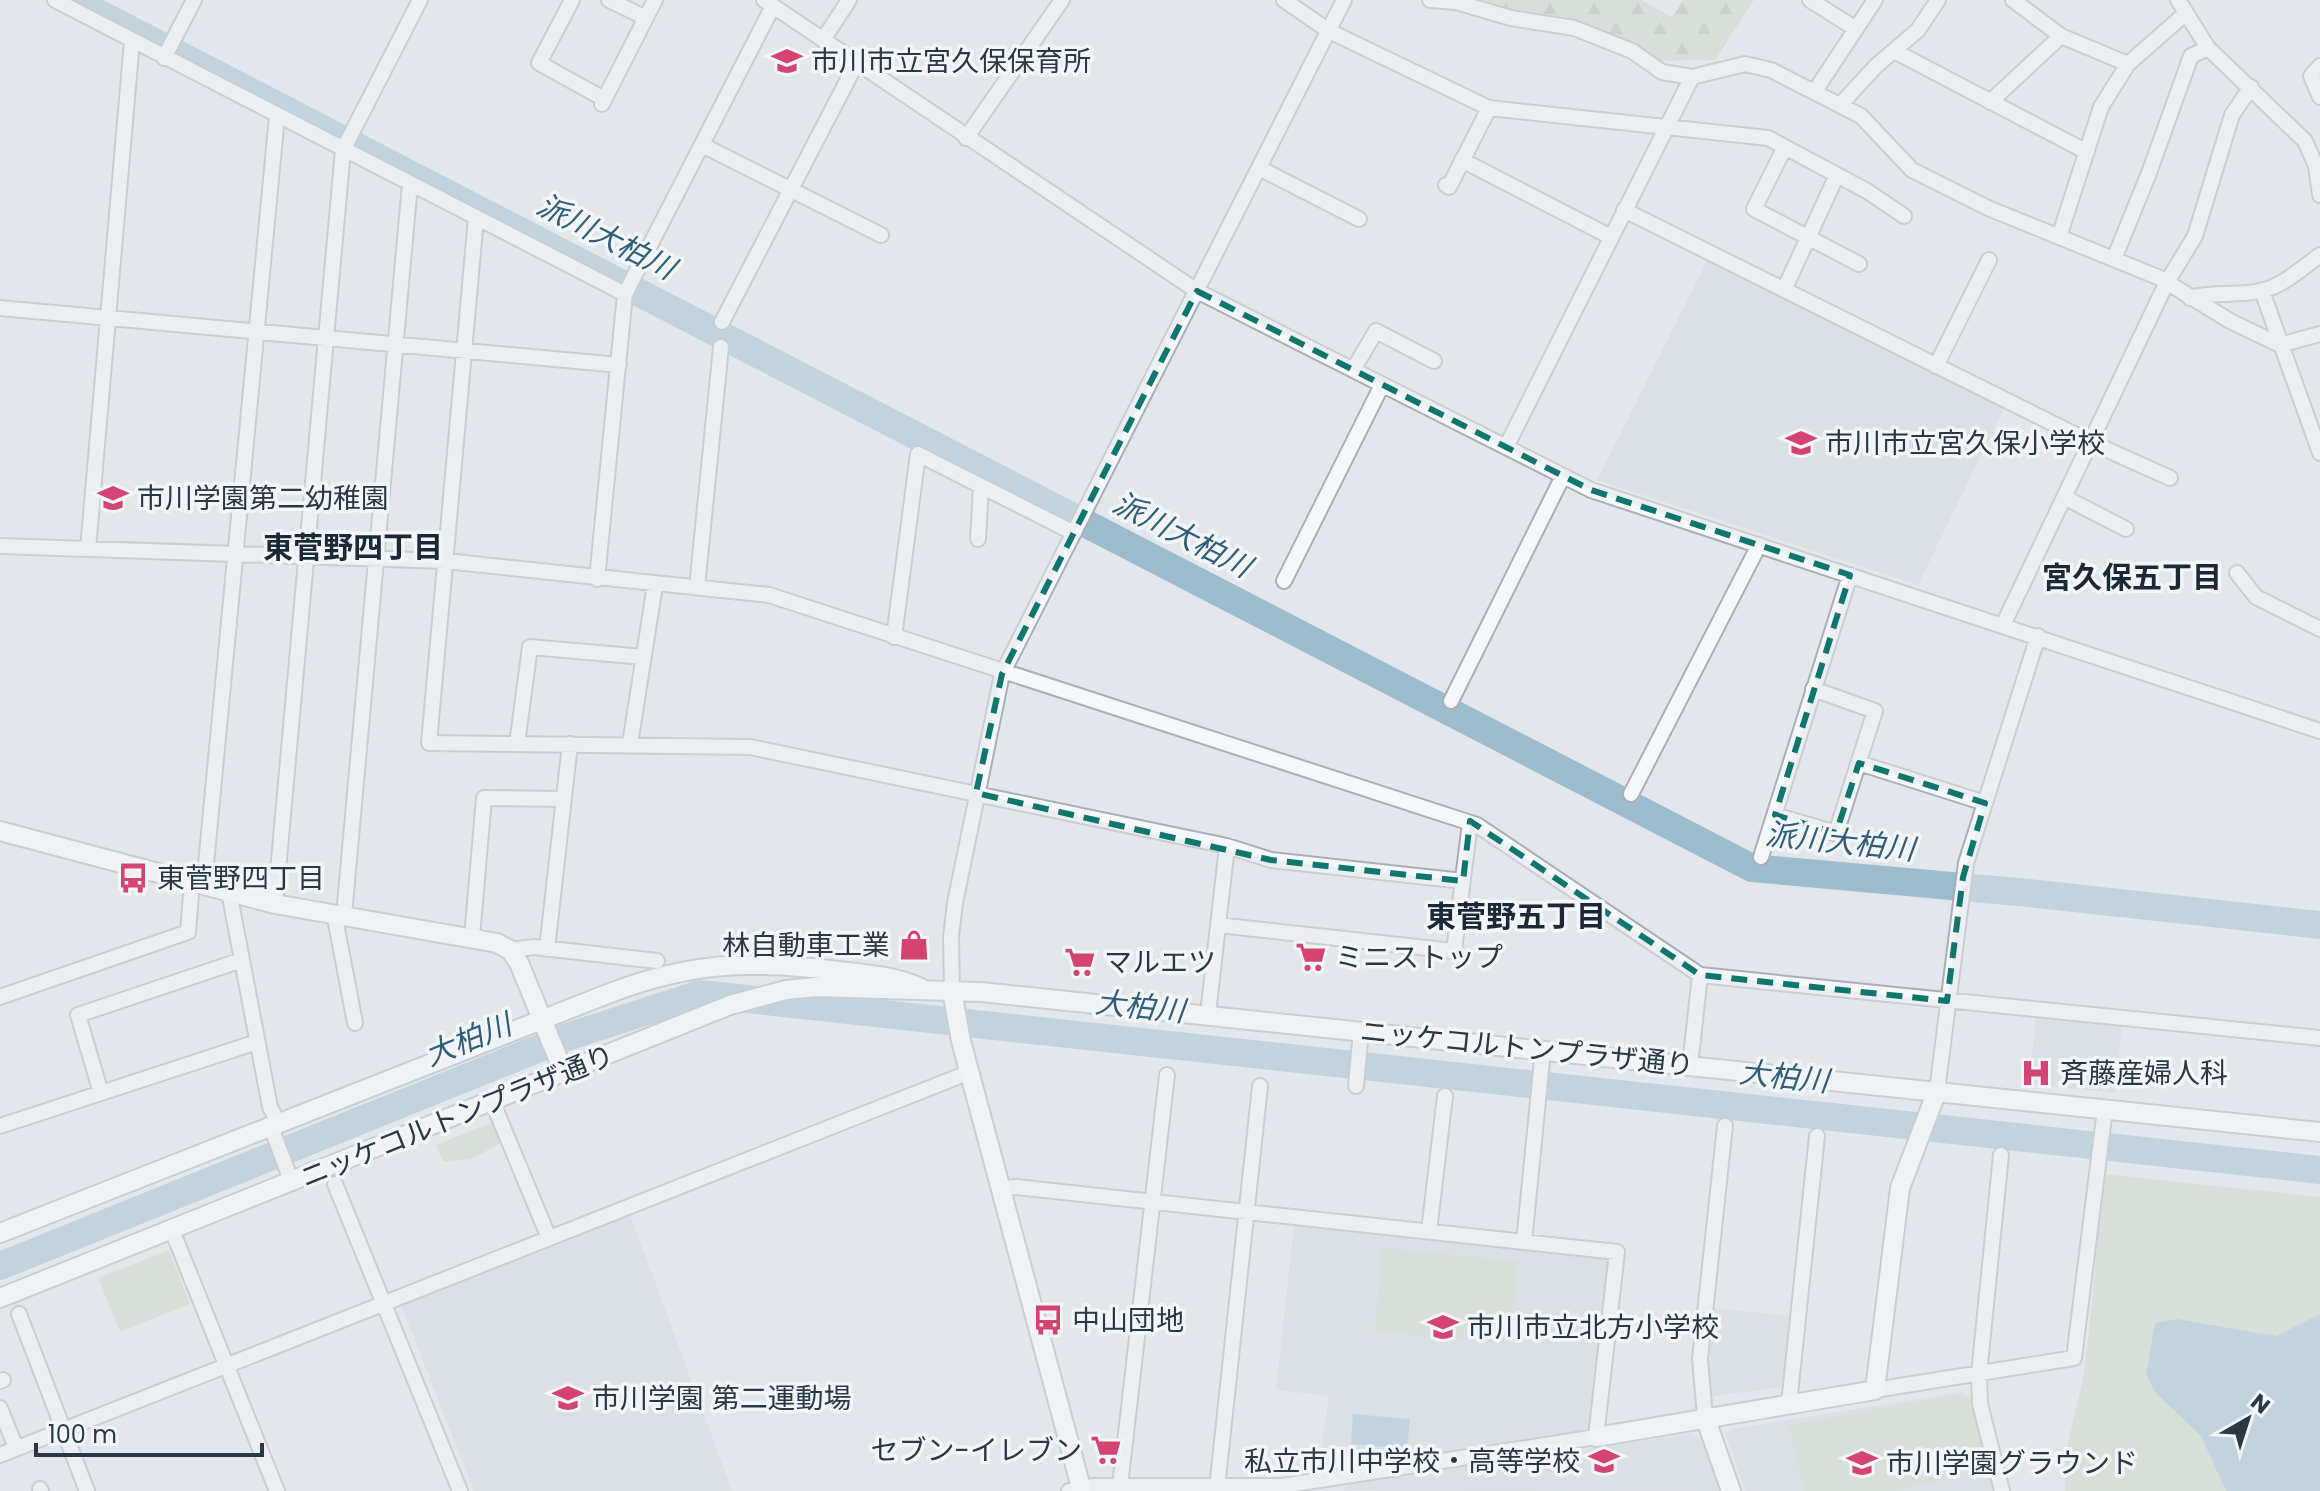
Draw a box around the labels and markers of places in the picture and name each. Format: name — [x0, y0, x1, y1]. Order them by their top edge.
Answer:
place label: 市川市立宮久保保育所 — [811, 42, 1091, 81]
school or university icon: 市川市立宮久保保育所 — [770, 44, 804, 78]
place label: 市川市立宮久保小学校 — [1825, 424, 2105, 463]
school or university icon: 市川市立宮久保小学校 — [1784, 426, 1818, 460]
place label: 市川学園第二幼稚園 — [137, 479, 389, 518]
school or university icon: 市川学園第二幼稚園 — [96, 481, 130, 515]
place label: 東菅野四丁目 — [157, 859, 325, 898]
bus stop icon: 東菅野四丁目 — [116, 861, 150, 895]
place label: 林自動車工業 — [722, 926, 890, 965]
shop icon: 林自動車工業 — [897, 928, 931, 962]
place label: ミニストップ — [1335, 938, 1503, 977]
supermarket icon: ミニストップ — [1294, 940, 1328, 974]
place label: マルエツ — [1104, 943, 1216, 982]
supermarket icon: マルエツ — [1063, 945, 1097, 979]
place label: 斉藤産婦人科 — [2060, 1054, 2228, 1093]
hospital icon: 斉藤産婦人科 — [2019, 1056, 2053, 1090]
place label: 中山団地 — [1072, 1301, 1184, 1340]
bus stop icon: 中山団地 — [1031, 1303, 1065, 1337]
place label: 市川市立北方小学校 — [1467, 1308, 1719, 1347]
school or university icon: 市川市立北方小学校 — [1426, 1310, 1460, 1344]
place label: 市川学園 第二運動場 — [592, 1379, 851, 1418]
school or university icon: 市川学園 第二運動場 — [551, 1381, 585, 1415]
place label: セブン-イレブン — [871, 1431, 1082, 1470]
supermarket icon: セブン-イレブン — [1089, 1433, 1123, 1467]
place label: 私立市川中学校・高等学校 — [1244, 1442, 1580, 1481]
school or university icon: 私立市川中学校・高等学校 — [1587, 1444, 1621, 1478]
place label: 市川学園グラウンド — [1886, 1444, 2138, 1483]
school or university icon: 市川学園グラウンド — [1845, 1446, 1879, 1480]

